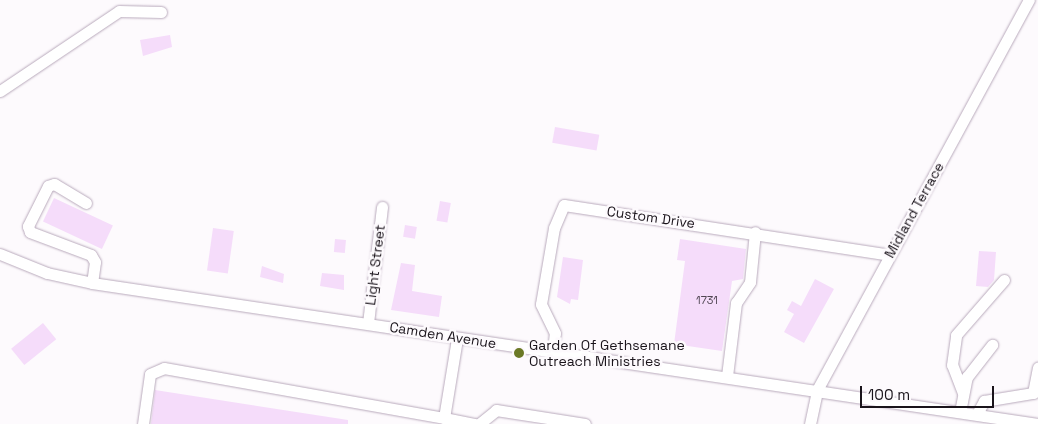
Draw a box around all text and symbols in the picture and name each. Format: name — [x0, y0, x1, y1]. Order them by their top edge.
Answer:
street label: Midland Terrace — [881, 159, 947, 261]
street label: Custom Drive — [606, 203, 696, 231]
street label: Light Street — [362, 224, 388, 306]
house number: 1731 — [696, 293, 718, 307]
street label: Camden Avenue — [388, 318, 498, 352]
place label: Garden Of Gethsemane Outreach Ministries — [529, 337, 685, 370]
marker: Garden Of Gethsemane Outreach Ministries — [513, 347, 525, 359]
scale bar — [863, 376, 997, 408]
text: 100 m — [868, 385, 910, 404]

